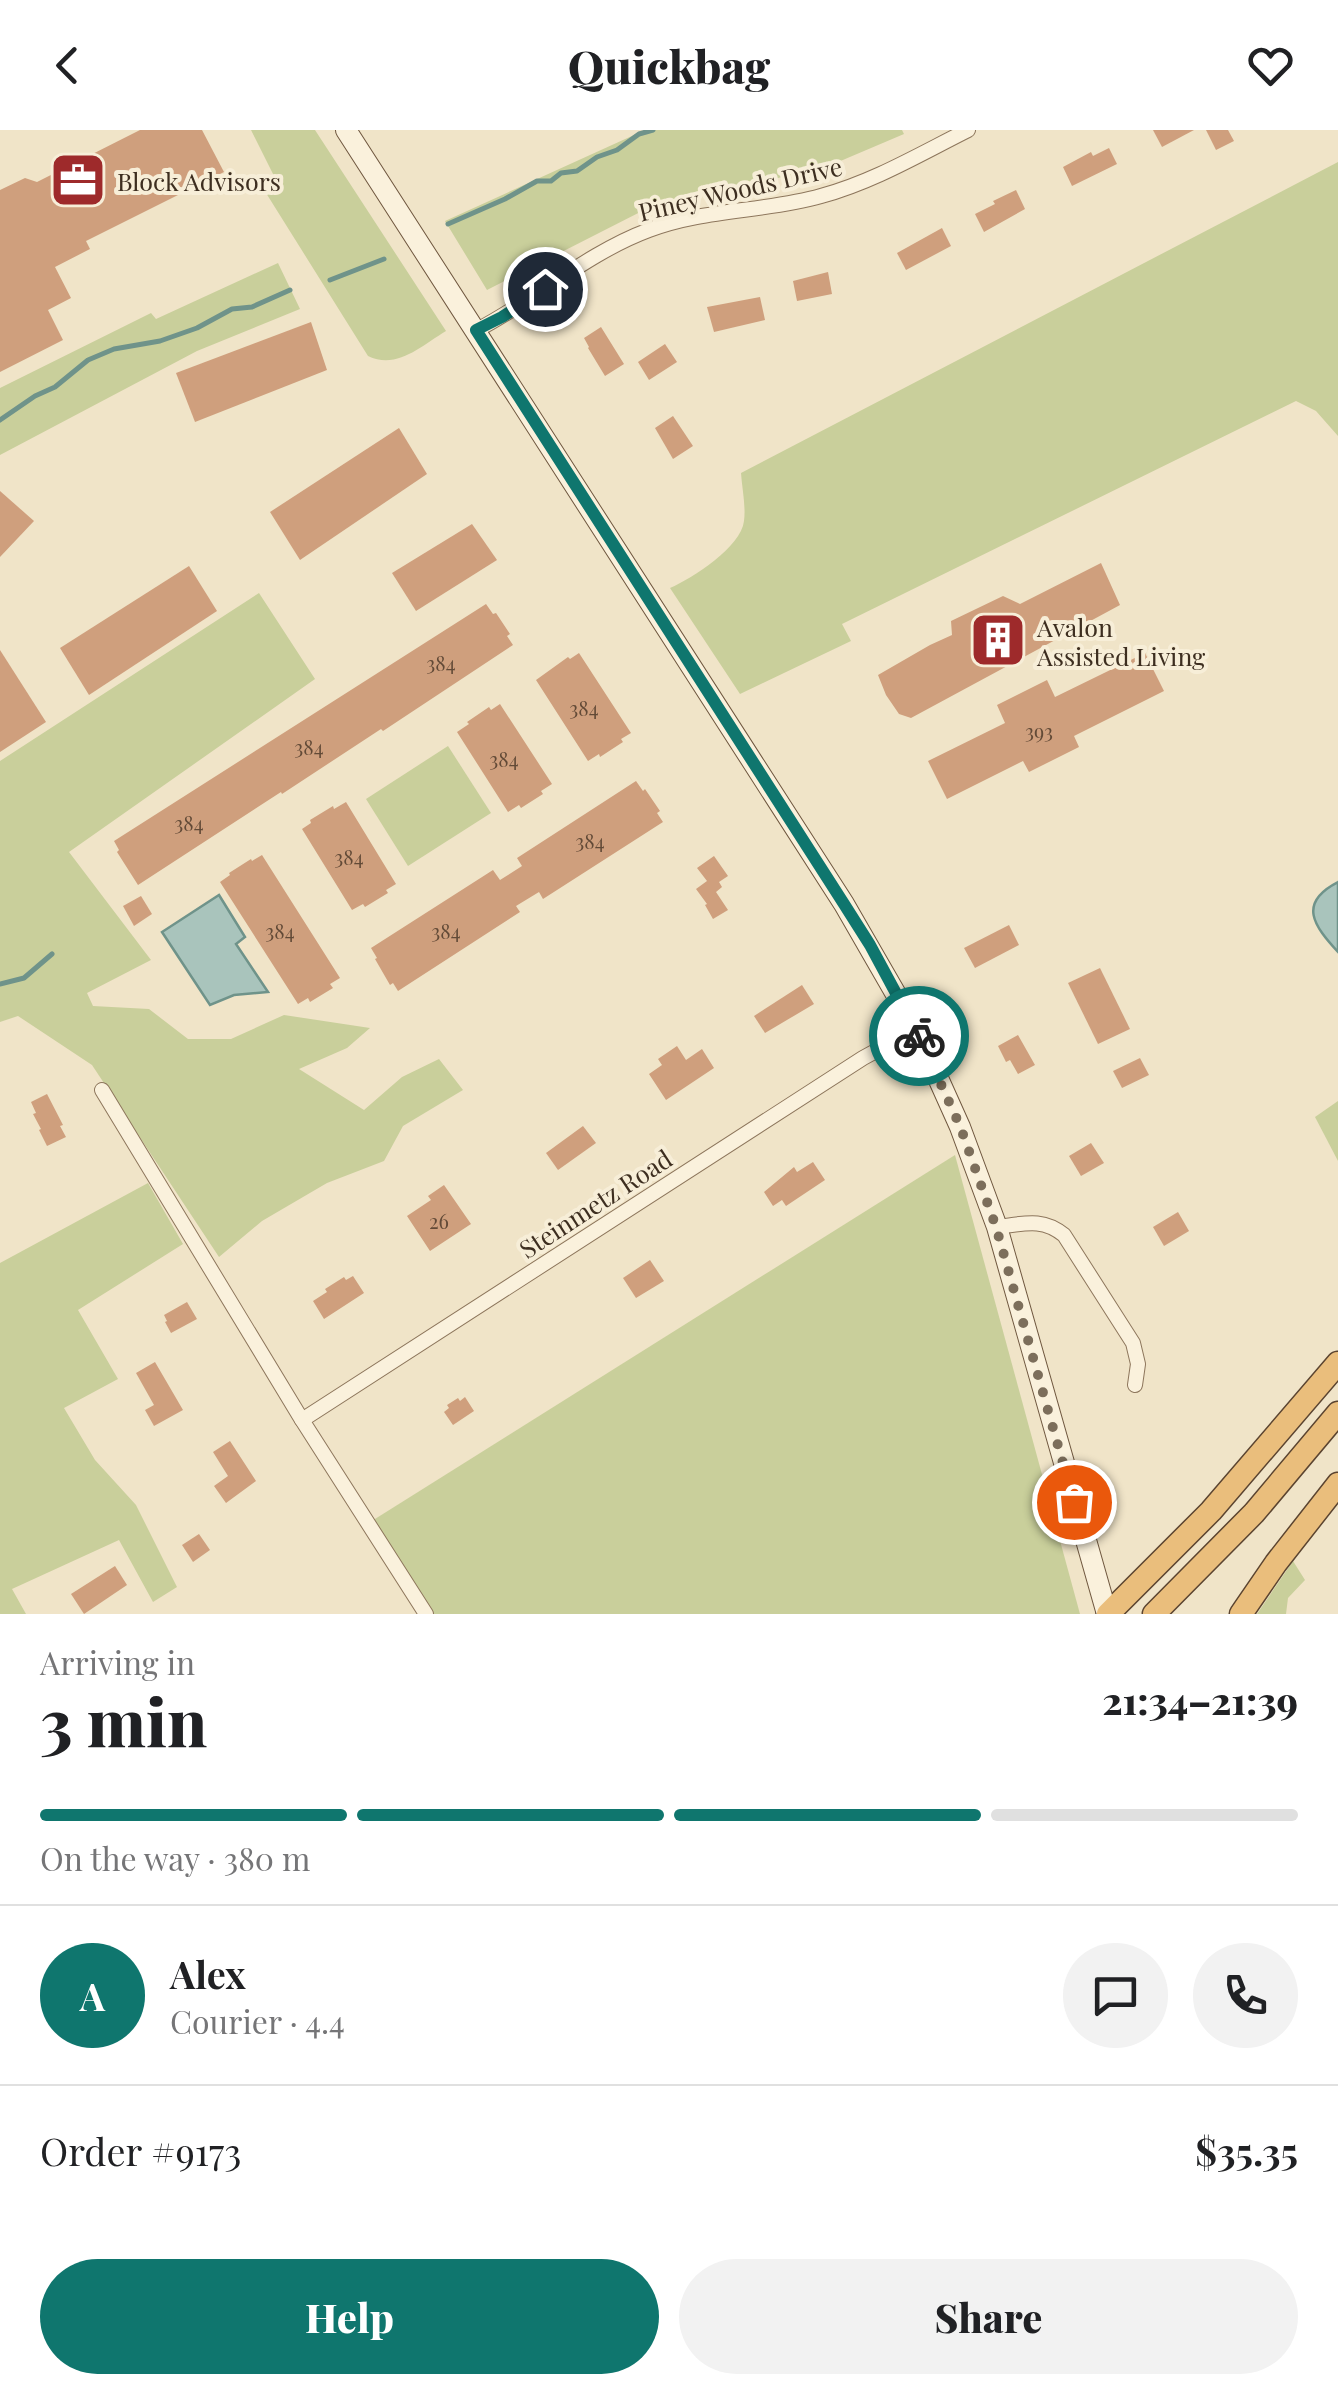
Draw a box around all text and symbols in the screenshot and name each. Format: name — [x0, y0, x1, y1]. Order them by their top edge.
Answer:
text: Quickbag — [568, 35, 770, 95]
icon: back — [40, 38, 95, 93]
icon: heart — [1243, 38, 1298, 93]
street label: Piney Woods Drive — [635, 149, 845, 227]
office icon: Block Advisors — [48, 150, 108, 210]
place label: Block Advisors — [117, 164, 281, 197]
pin — [503, 247, 588, 332]
icon: home — [518, 262, 573, 317]
building icon: Avalon Assisted Living — [968, 610, 1028, 670]
place label: Avalon Assisted Living — [1036, 610, 1206, 672]
house number: 384 — [426, 649, 456, 676]
house number: 384 — [569, 694, 599, 721]
house number: 393 — [1025, 717, 1053, 744]
house number: 384 — [294, 733, 324, 760]
house number: 384 — [489, 745, 519, 772]
house number: 384 — [174, 809, 204, 836]
house number: 384 — [575, 827, 605, 854]
house number: 384 — [334, 843, 364, 870]
house number: 384 — [265, 917, 295, 944]
house number: 384 — [431, 917, 461, 944]
courier — [869, 986, 969, 1086]
icon: bike — [892, 1009, 947, 1064]
street label: Steinmetz Road — [512, 1141, 678, 1265]
house number: 26 — [429, 1207, 449, 1234]
pin — [1032, 1460, 1117, 1545]
icon: bag — [1047, 1475, 1102, 1530]
text: Arriving in — [40, 1640, 195, 1683]
text: 21:34–21:39 — [1102, 1674, 1298, 1725]
text: 3 min — [40, 1677, 207, 1763]
text: On the way · 380 m — [40, 1836, 310, 1879]
button: chat — [1063, 1943, 1168, 2048]
button: phone — [1193, 1943, 1298, 2048]
text: Alex — [170, 1948, 246, 1999]
text: A — [80, 1970, 105, 2021]
text: Courier · 4.4 — [170, 1999, 345, 2042]
text: Order #9173 — [40, 2125, 241, 2176]
text: $35.35 — [1195, 2125, 1298, 2176]
button: Help — [40, 2259, 659, 2374]
button: Share — [679, 2259, 1298, 2374]

